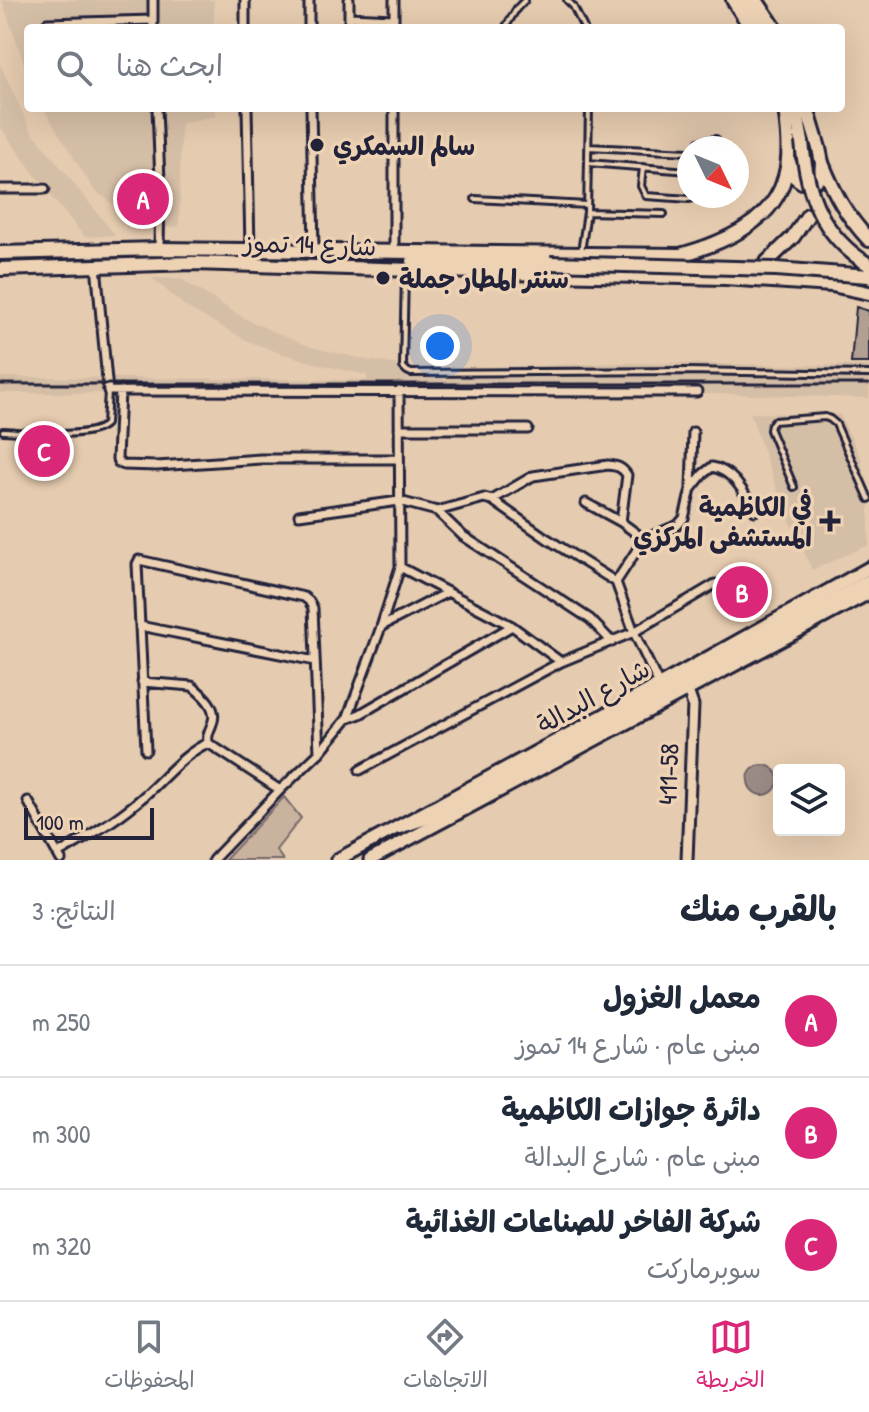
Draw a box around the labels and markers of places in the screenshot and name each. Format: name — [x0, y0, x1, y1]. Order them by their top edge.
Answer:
place label: سالم السمكري — [333, 128, 475, 167]
marker: سالم السمكري — [308, 136, 326, 154]
pin: A — [117, 169, 169, 229]
place label: سنتر المطار جملة — [399, 261, 569, 296]
marker: سنتر المطار جملة — [374, 269, 392, 287]
pin: C — [18, 421, 70, 481]
place label: في الكاظمية المستشفى المركزي — [633, 488, 812, 556]
marker: في الكاظمية المستشفى المركزي — [819, 510, 841, 532]
pin: B — [716, 562, 768, 622]

